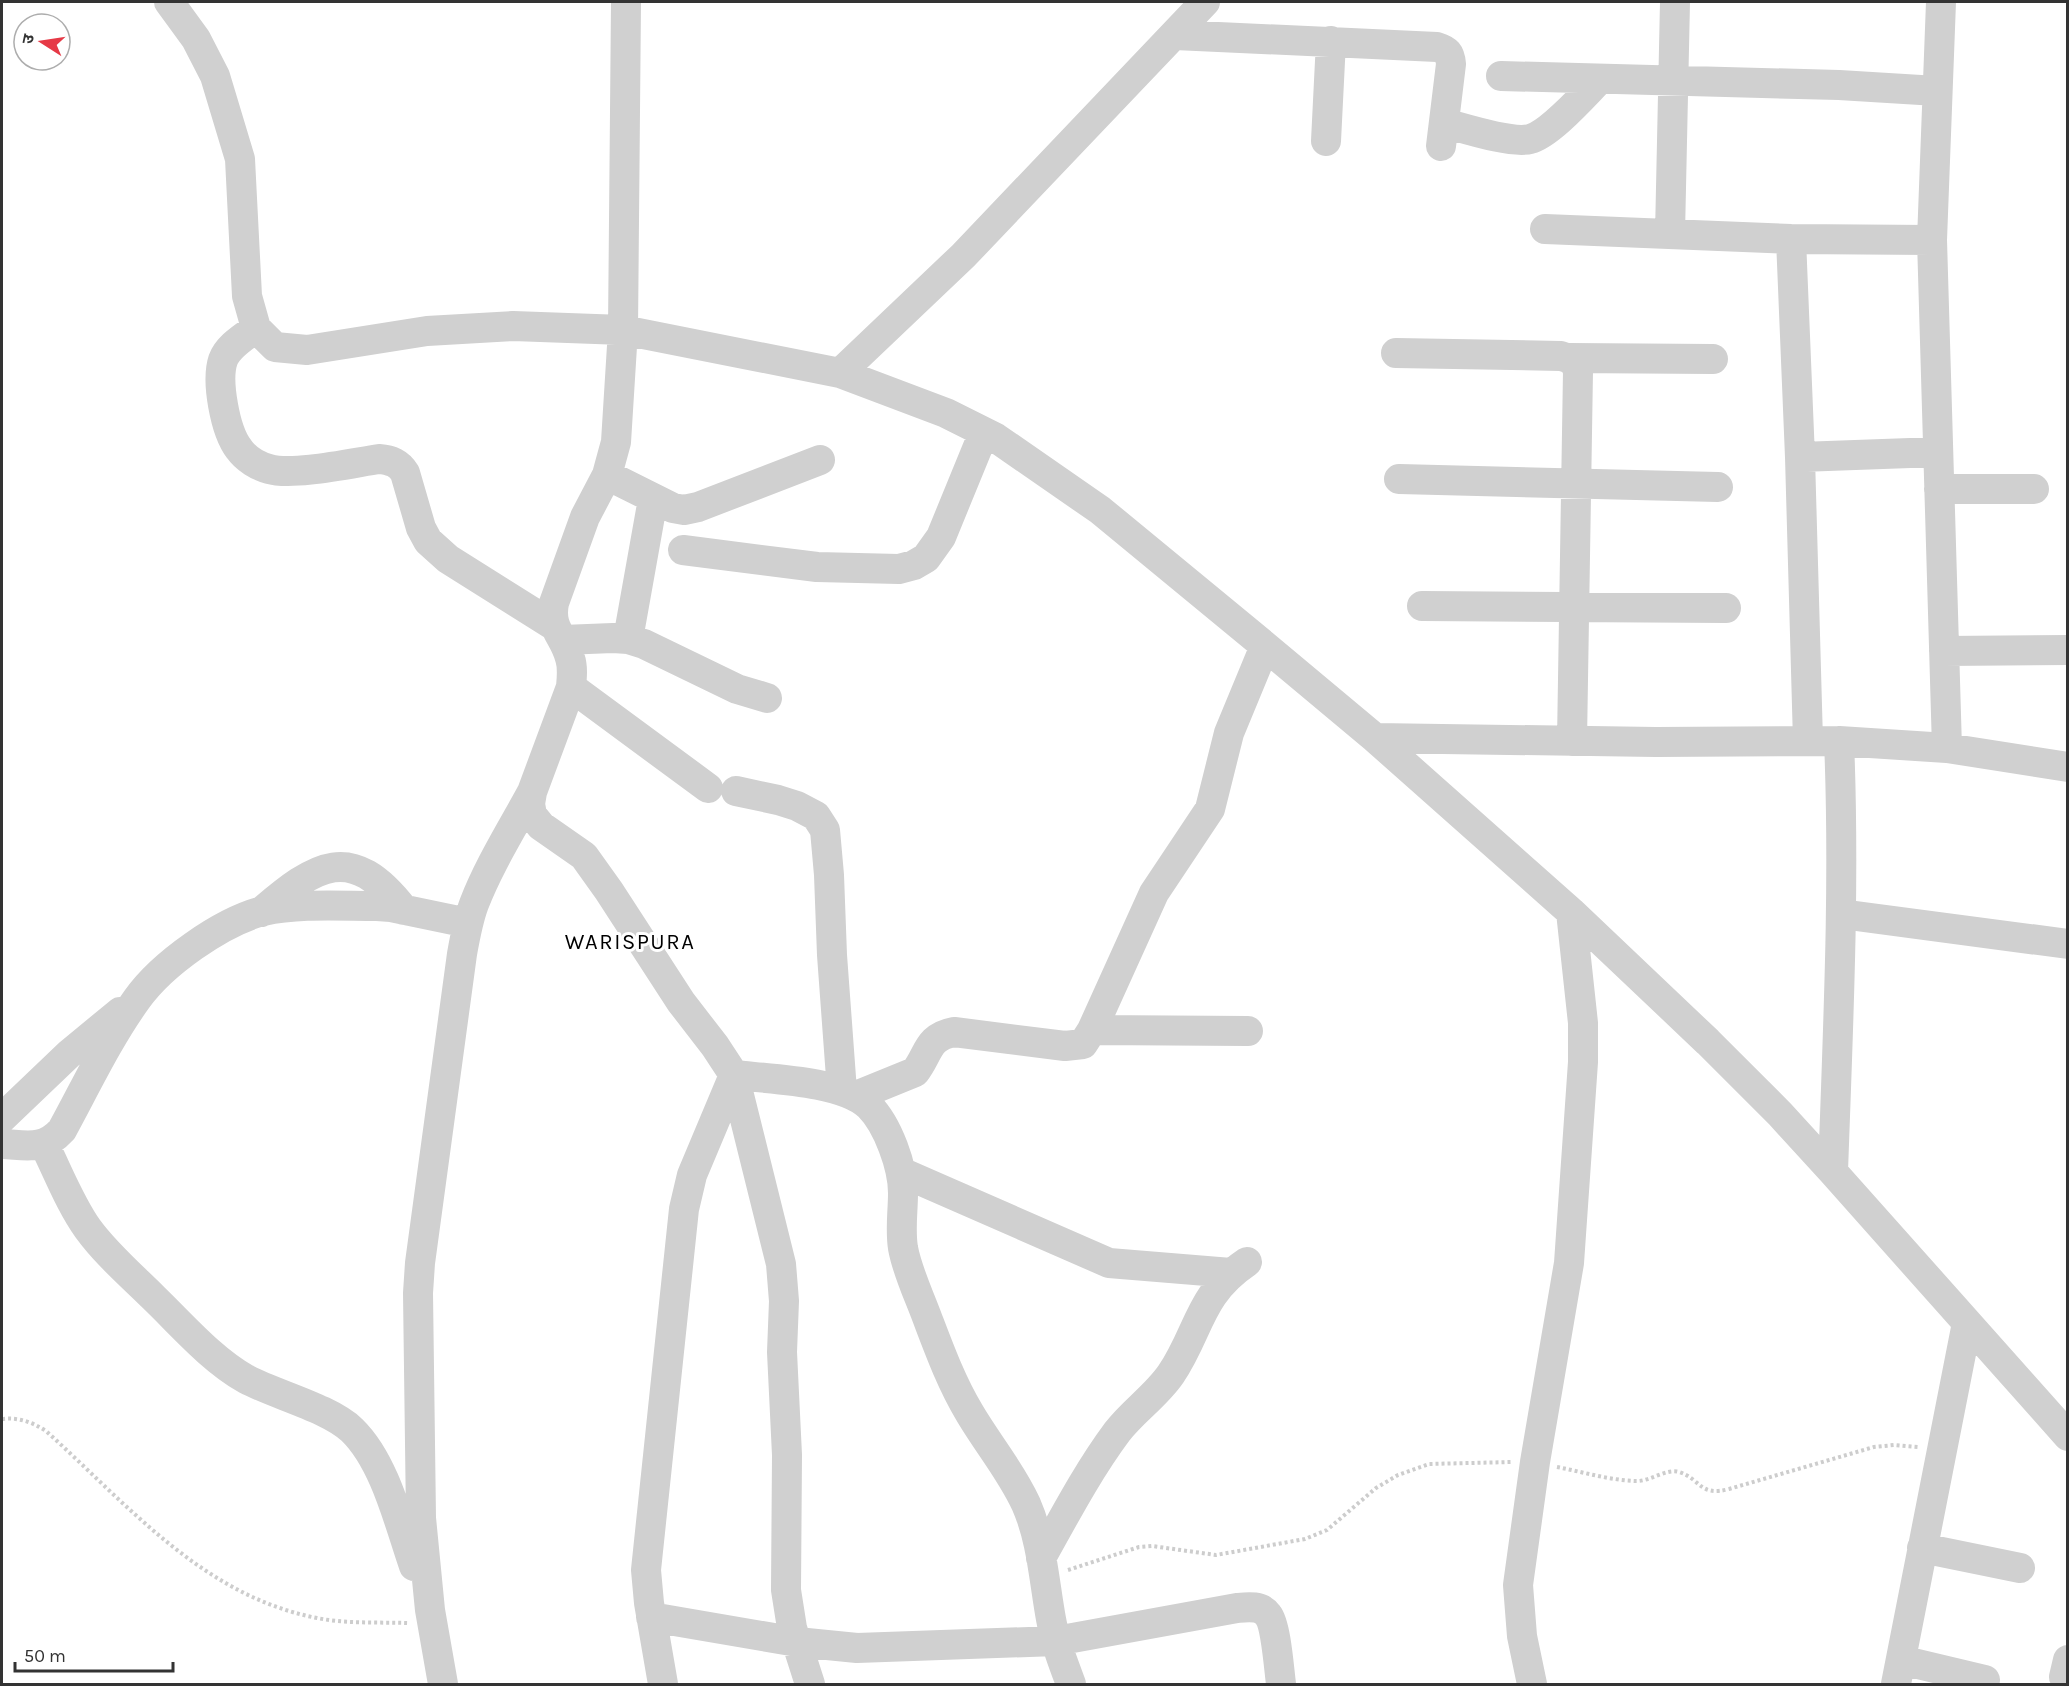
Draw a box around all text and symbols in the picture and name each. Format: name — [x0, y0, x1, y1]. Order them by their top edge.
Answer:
north arrow — [12, 12, 72, 72]
text: उ — [18, 32, 38, 46]
district label: WARISPURA — [565, 929, 695, 955]
scale bar — [15, 1635, 172, 1673]
text: 50 m — [24, 1645, 66, 1667]

